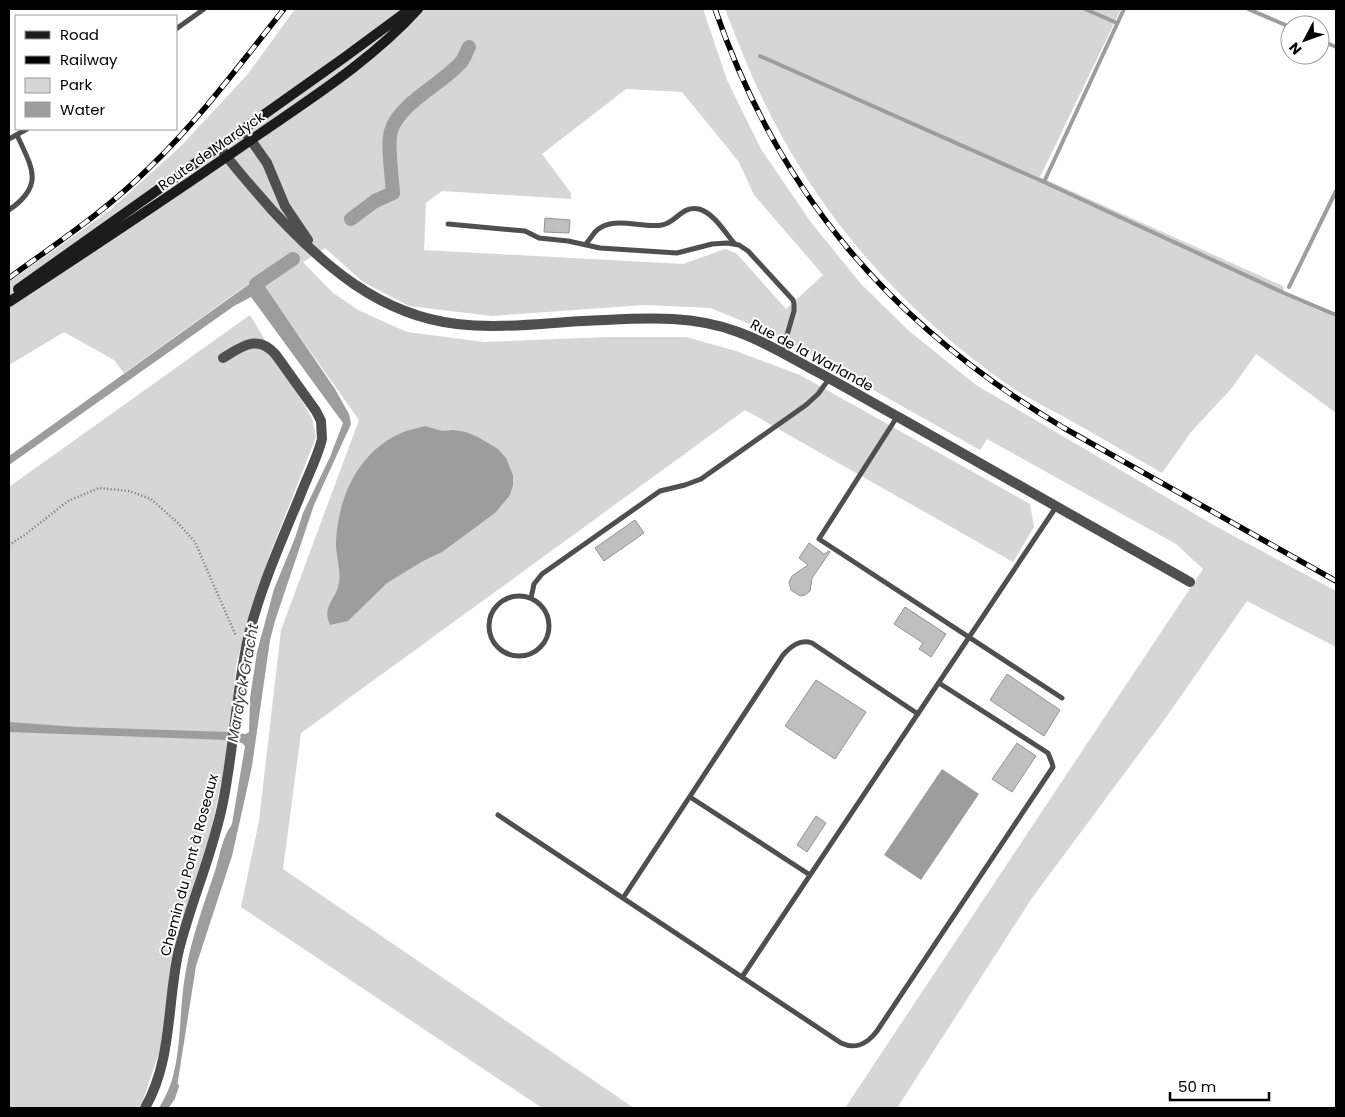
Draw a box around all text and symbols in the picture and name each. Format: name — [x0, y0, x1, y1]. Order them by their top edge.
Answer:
legend — [15, 15, 178, 130]
north arrow — [1280, 15, 1330, 65]
text: Road — [60, 24, 99, 45]
text: N — [1284, 38, 1306, 59]
text: Railway — [60, 49, 118, 70]
text: Park — [60, 74, 92, 95]
text: Water — [60, 99, 106, 120]
street label: Route de Mardyck — [154, 106, 269, 195]
street label: Rue de la Warlande — [747, 314, 877, 396]
water label: Mardyck Gracht — [222, 621, 263, 744]
street label: Chemin du Pont à Roseaux — [155, 771, 223, 958]
scale bar — [1170, 1070, 1269, 1102]
text: 50 m — [1178, 1076, 1216, 1097]

